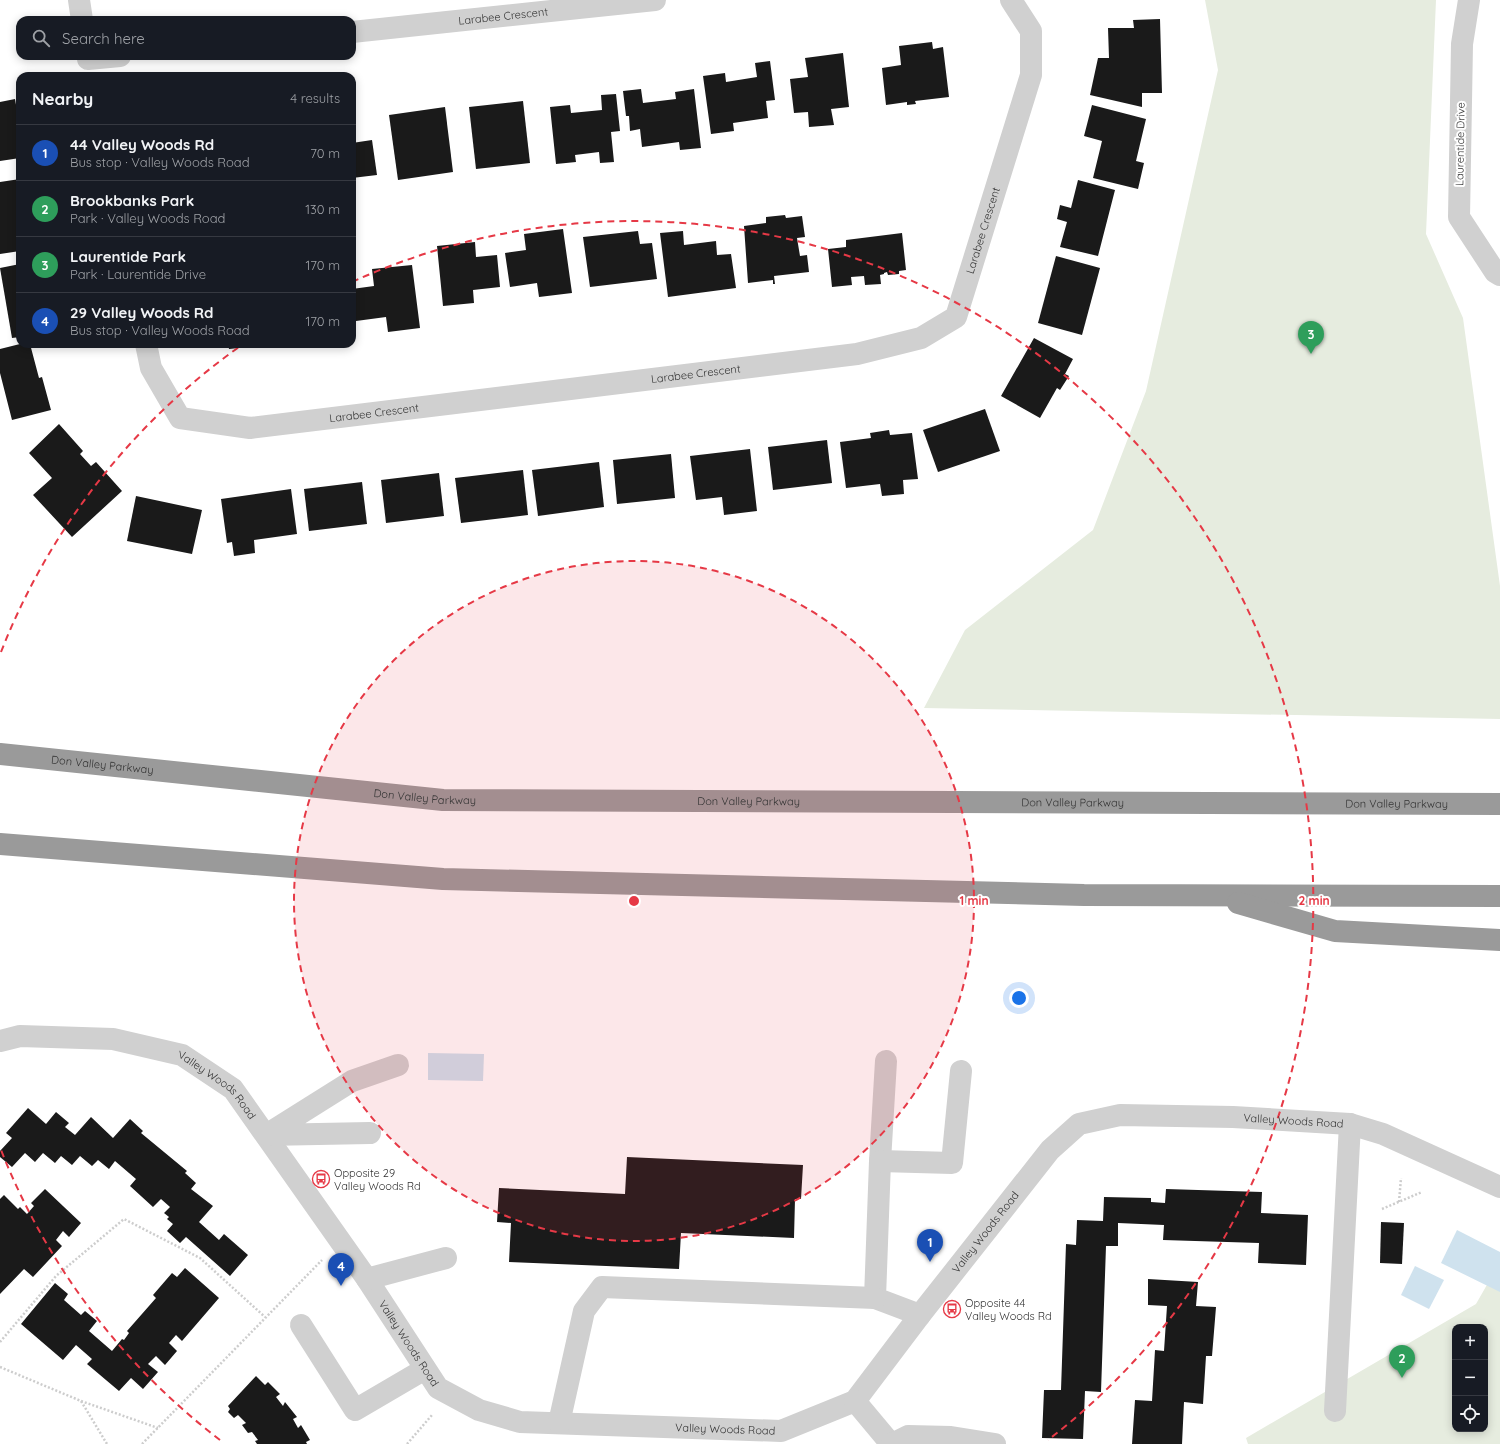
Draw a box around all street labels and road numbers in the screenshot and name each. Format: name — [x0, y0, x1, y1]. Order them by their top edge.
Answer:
street label: Larabee Crescent — [458, 4, 549, 28]
street label: Laurentide Drive — [1452, 102, 1468, 186]
street label: Larabee Crescent — [963, 185, 1003, 275]
street label: Larabee Crescent — [650, 361, 741, 386]
street label: Larabee Crescent — [329, 400, 420, 425]
street label: Don Valley Parkway — [51, 752, 154, 777]
street label: Don Valley Parkway — [373, 786, 476, 807]
street label: Don Valley Parkway — [697, 794, 800, 808]
street label: Don Valley Parkway — [1021, 795, 1124, 810]
street label: Don Valley Parkway — [1345, 796, 1448, 811]
street label: Valley Woods Road — [177, 1047, 259, 1122]
street label: Valley Woods Road — [1243, 1111, 1344, 1131]
street label: Valley Woods Road — [949, 1188, 1022, 1276]
street label: Valley Woods Road — [376, 1297, 442, 1389]
street label: Valley Woods Road — [675, 1420, 776, 1438]

